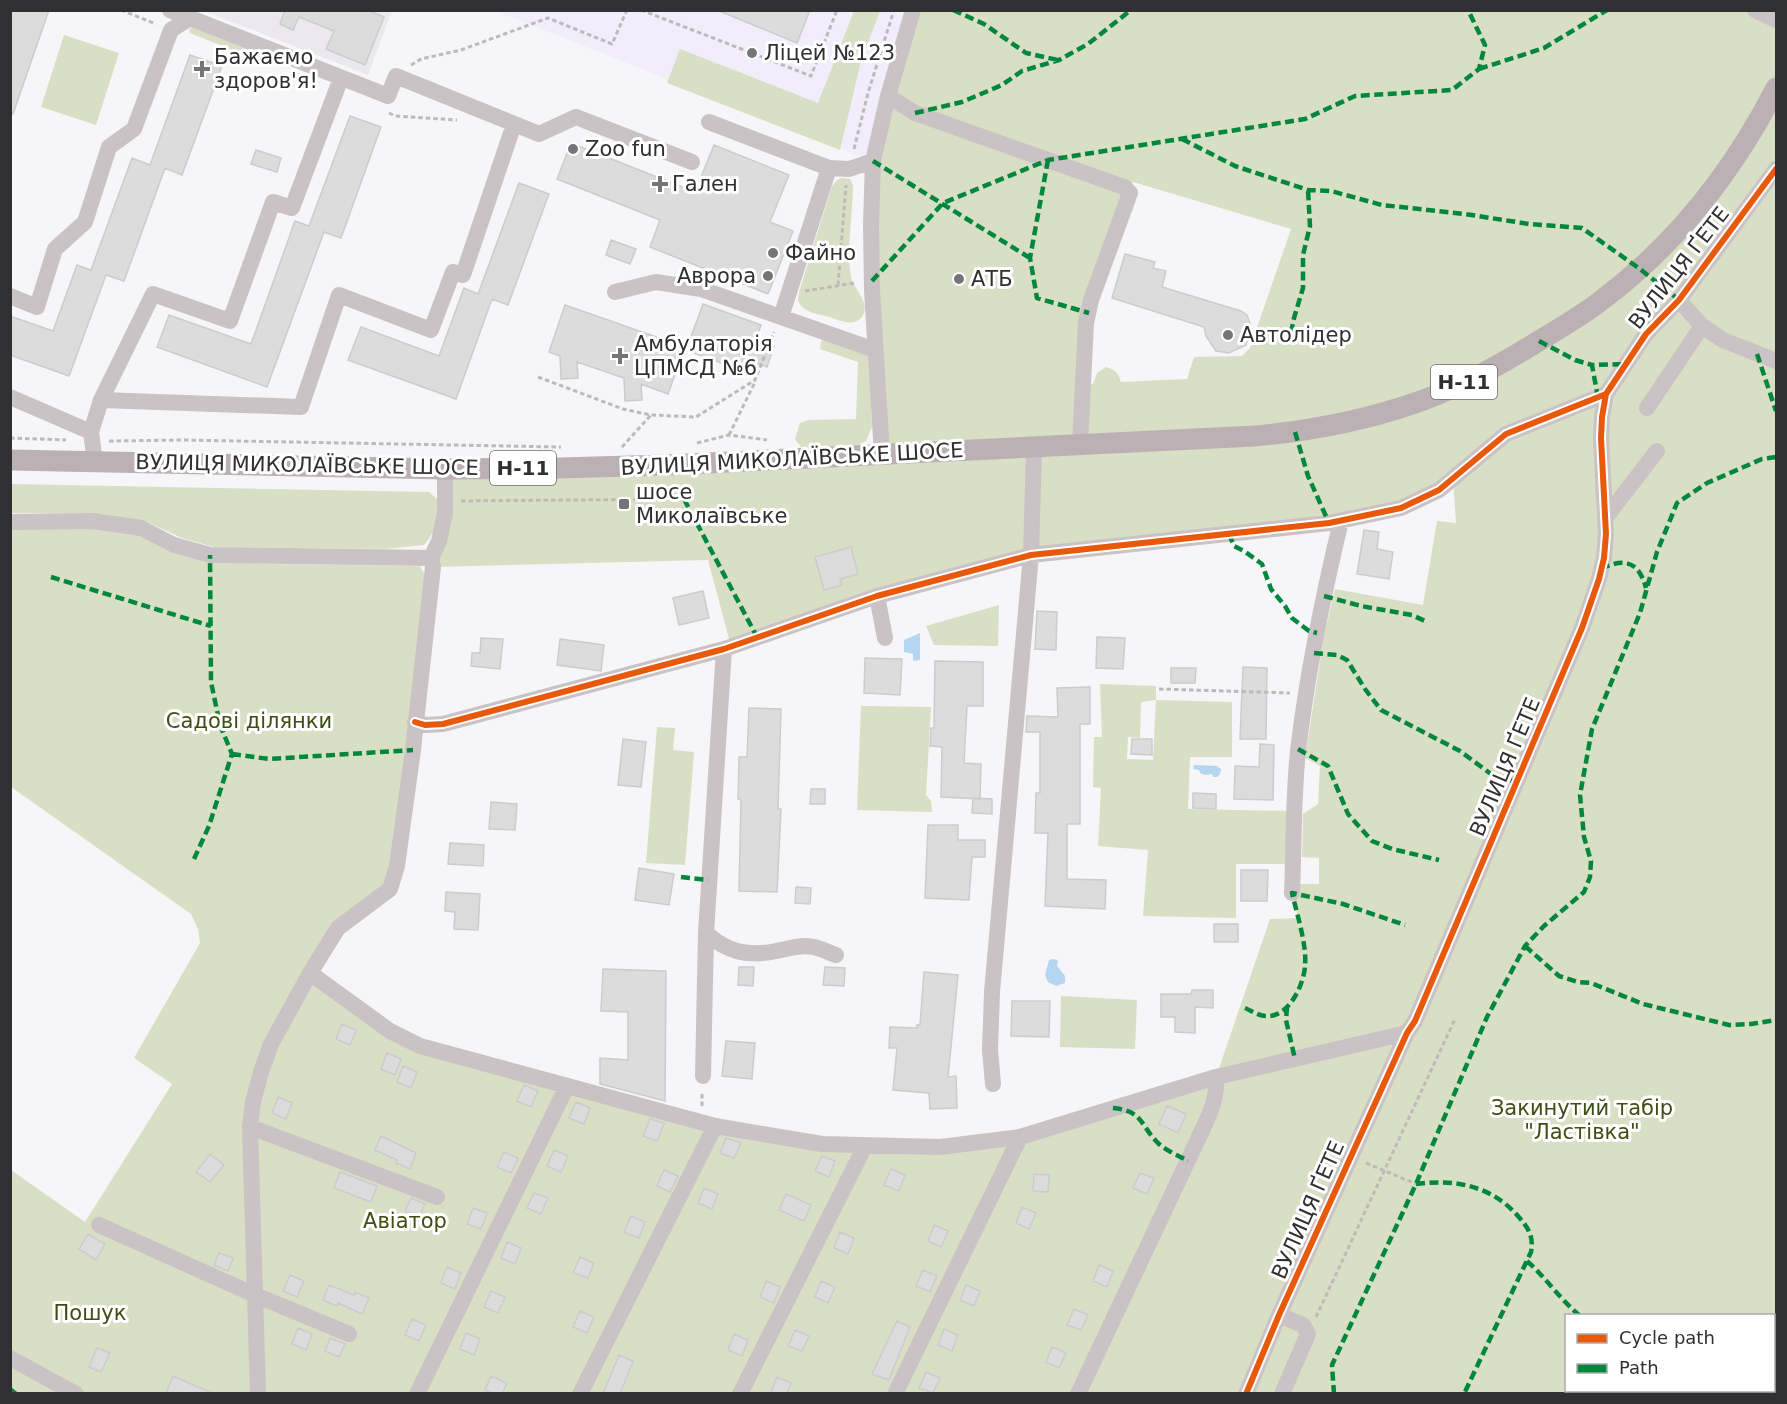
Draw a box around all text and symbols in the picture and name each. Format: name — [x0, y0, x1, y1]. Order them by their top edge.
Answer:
place label: Ліцей №123 — [764, 41, 895, 65]
place label: Бажаємо здоров'я! — [214, 45, 318, 93]
marker: Ліцей №123 — [745, 46, 759, 60]
marker: Бажаємо здоров'я! — [195, 62, 209, 76]
place label: Zoo fun — [585, 137, 666, 161]
marker: Zoo fun — [566, 142, 580, 156]
place label: Гален — [672, 172, 738, 196]
marker: Гален — [653, 177, 667, 191]
street label: ВУЛИЦЯ ҐЕТЕ — [1624, 202, 1734, 334]
place label: Файно — [785, 241, 856, 265]
marker: Файно — [766, 246, 780, 260]
place label: Аврора — [677, 264, 756, 288]
place label: АТБ — [971, 267, 1013, 291]
marker: Аврора — [761, 269, 775, 283]
marker: АТБ — [952, 272, 966, 286]
place label: Автолідер — [1240, 323, 1352, 347]
marker: Автолідер — [1221, 328, 1235, 342]
place label: Амбулаторія ЦПМСД №6 — [634, 332, 773, 380]
marker: Амбулаторія ЦПМСД №6 — [611, 347, 629, 365]
road number: Н-11 — [1431, 365, 1497, 399]
street label: ВУЛИЦЯ МИКОЛАЇВСЬКЕ ШОСЕ — [620, 437, 964, 480]
street label: ВУЛИЦЯ МИКОЛАЇВСЬКЕ ШОСЕ — [135, 449, 479, 480]
road number: Н-11 — [490, 451, 556, 485]
place label: шосе Миколаївське — [636, 480, 787, 528]
marker: шосе Миколаївське — [617, 497, 631, 511]
street label: ВУЛИЦЯ ҐЕТЕ — [1465, 694, 1545, 840]
park label: Садові ділянки — [166, 709, 332, 733]
park label: Закинутий табір "Ластівка" — [1491, 1096, 1673, 1144]
street label: ВУЛИЦЯ ҐЕТЕ — [1267, 1137, 1349, 1283]
park label: Авіатор — [363, 1209, 447, 1233]
park label: Пошук — [54, 1301, 126, 1325]
legend — [1565, 1314, 1775, 1392]
text: Cycle path — [1619, 1327, 1715, 1348]
text: Path — [1619, 1357, 1659, 1378]

